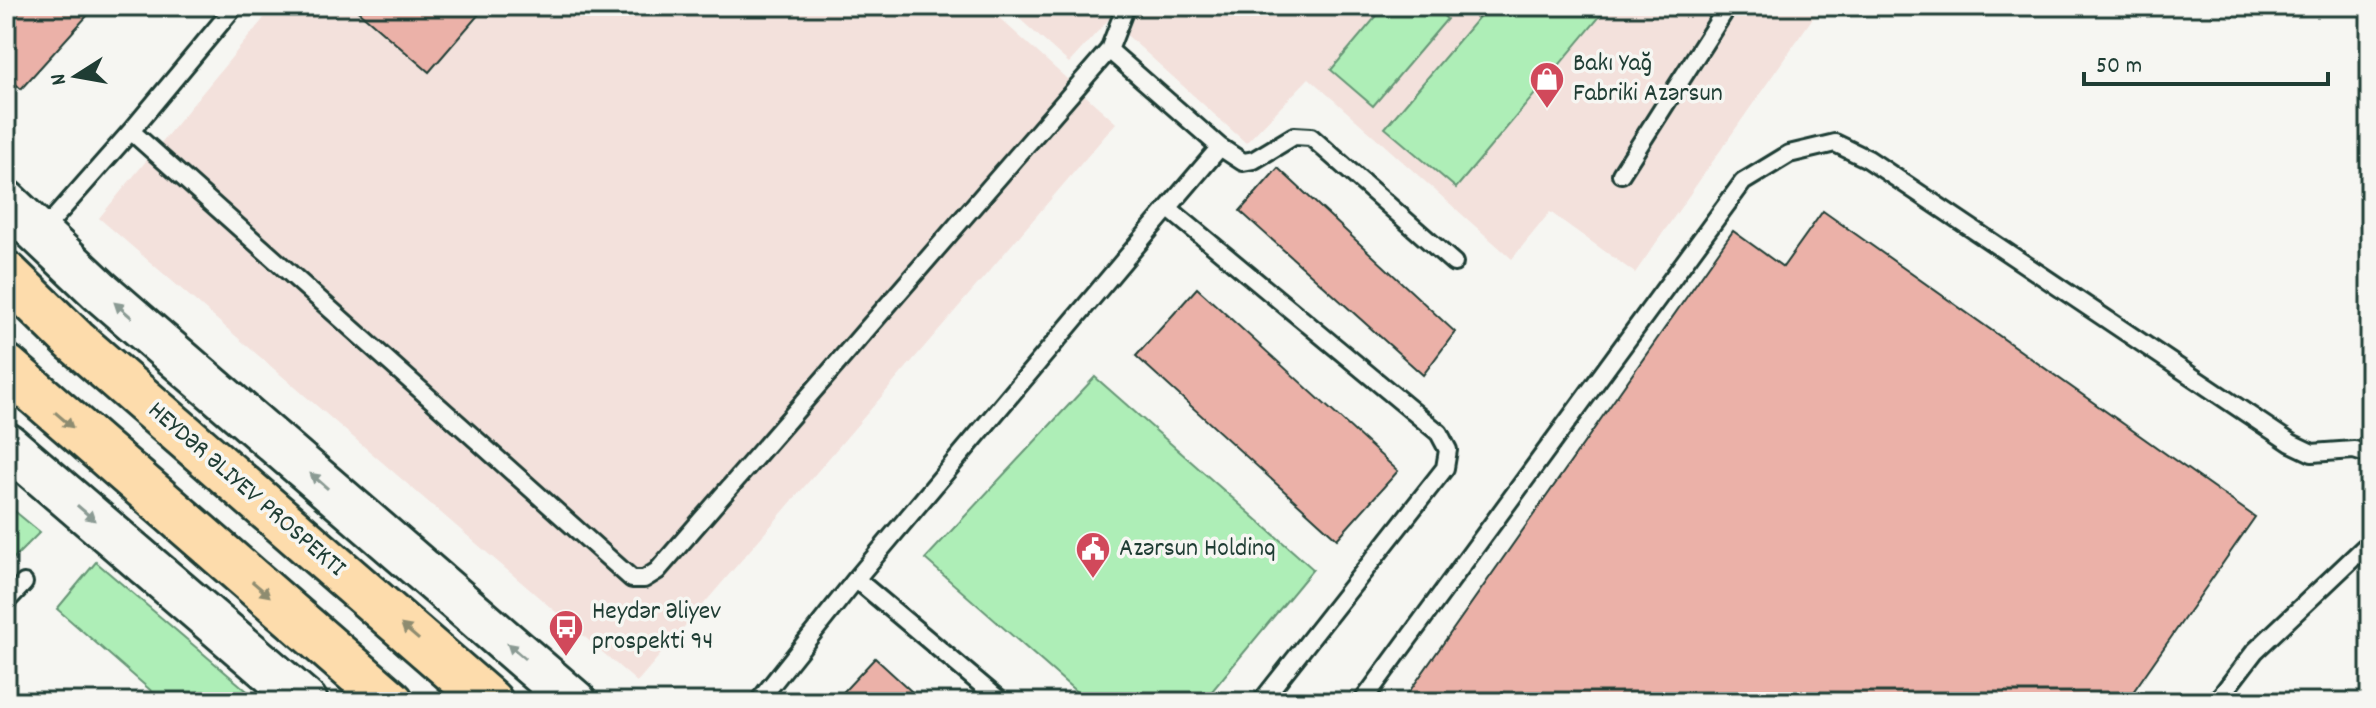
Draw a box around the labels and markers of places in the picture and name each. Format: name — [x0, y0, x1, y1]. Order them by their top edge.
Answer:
place label: Bakı Yağ Fabriki Azərsun — [1573, 46, 1723, 113]
shop icon: Bakı Yağ Fabriki Azərsun — [1528, 60, 1566, 110]
public building icon: Azərsun Holdinq — [1074, 530, 1112, 580]
place label: Azərsun Holdinq — [1119, 531, 1276, 568]
place label: Heydər Əliyev prospekti 94 — [592, 594, 721, 661]
bus stop icon: Heydər Əliyev prospekti 94 — [547, 608, 585, 658]

